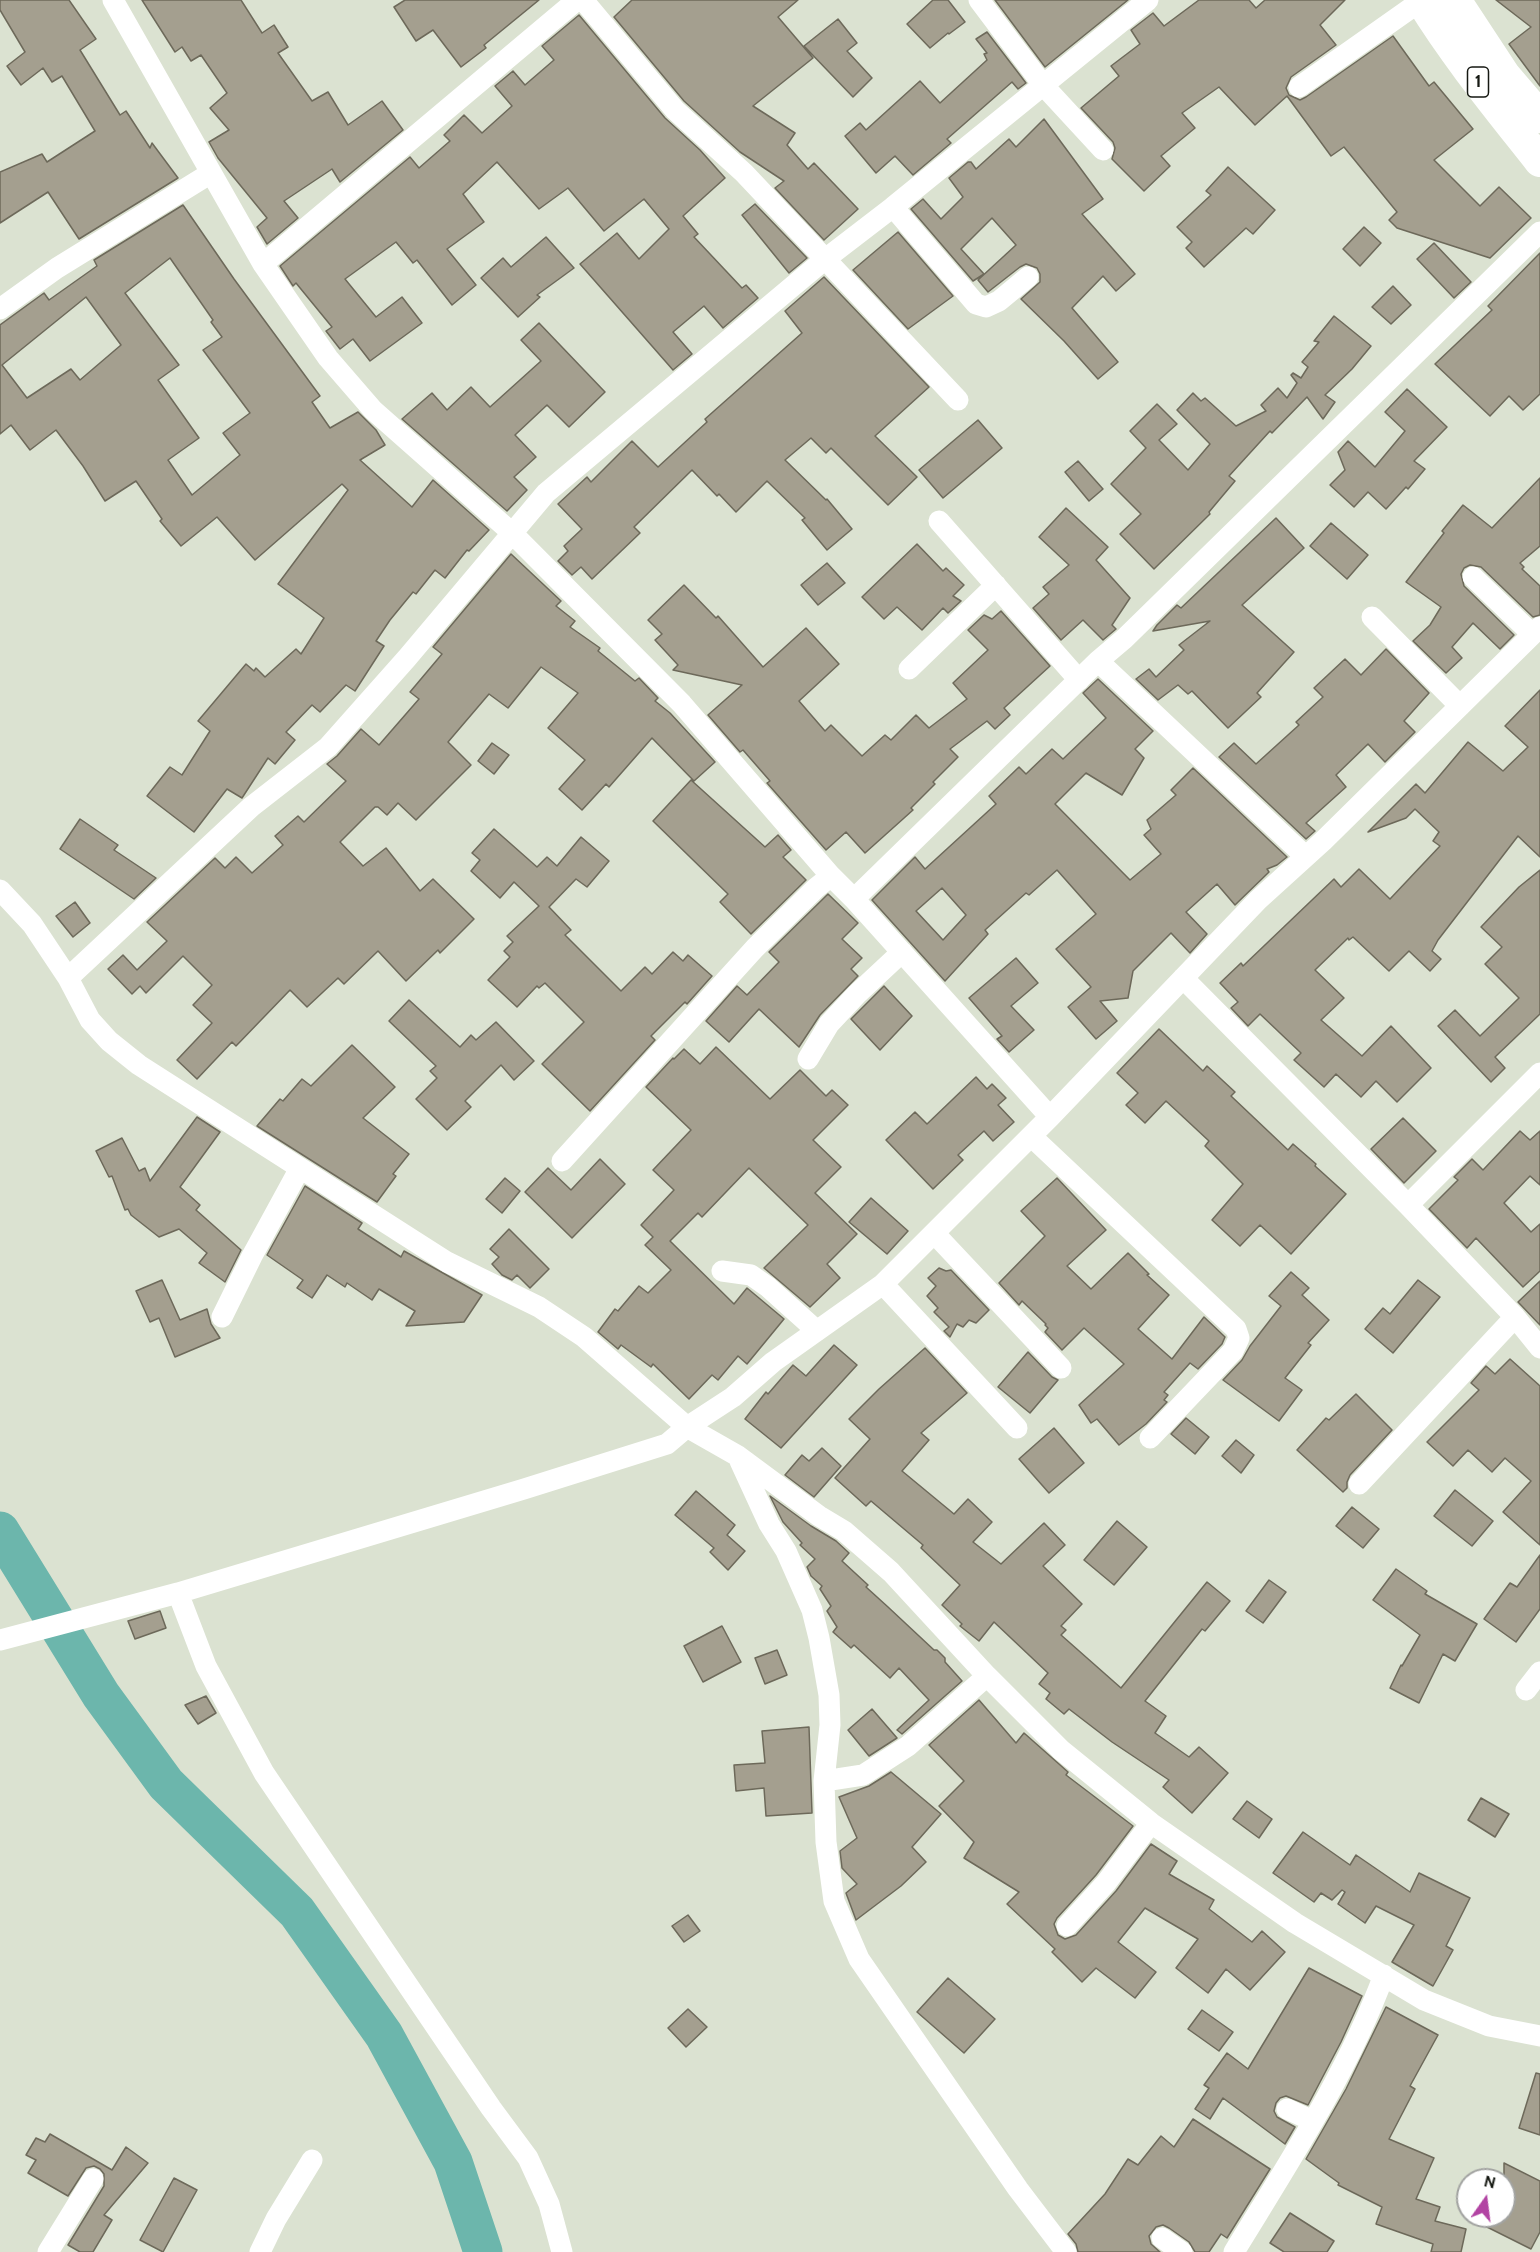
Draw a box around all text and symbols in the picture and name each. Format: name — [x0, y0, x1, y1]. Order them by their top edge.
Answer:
road number: 1 — [1468, 67, 1488, 97]
north arrow — [1456, 2168, 1516, 2228]
text: N — [1482, 2171, 1498, 2193]

